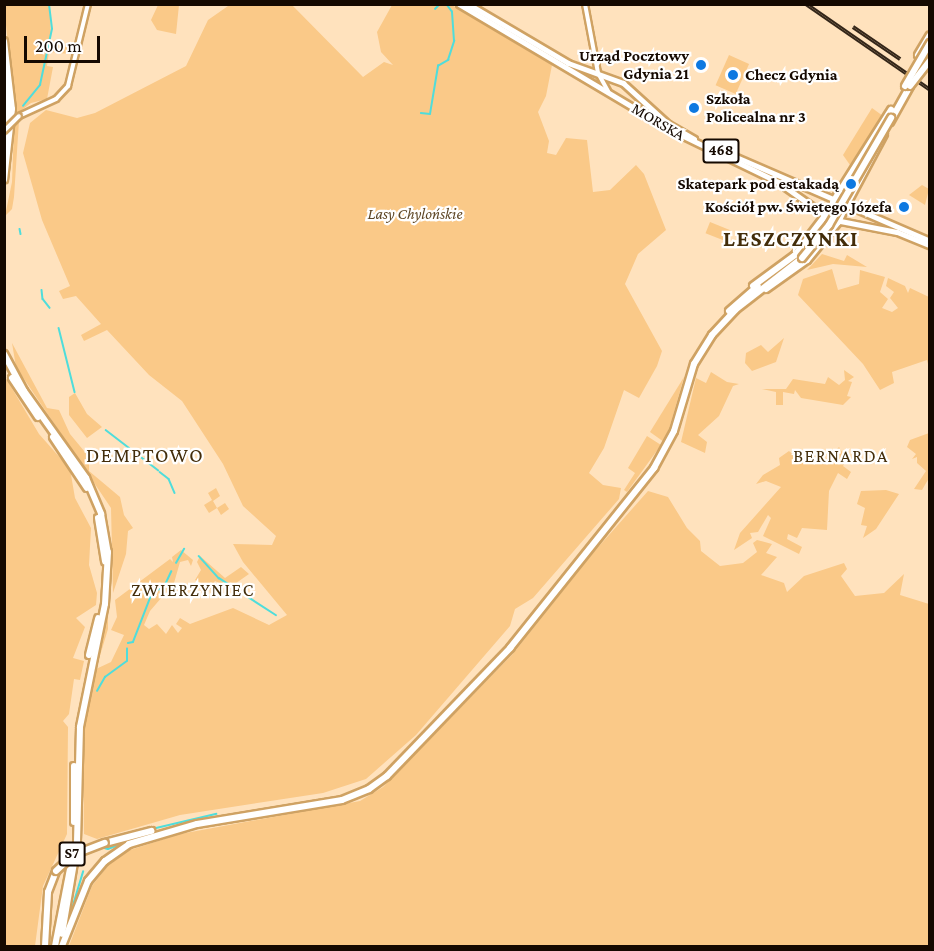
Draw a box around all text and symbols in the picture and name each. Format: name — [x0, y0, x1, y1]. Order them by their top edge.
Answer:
scale bar — [27, 24, 104, 62]
text: 200 m — [35, 36, 82, 56]
place label: Urząd Pocztowy Gdynia 21 — [579, 46, 689, 84]
marker: Urząd Pocztowy Gdynia 21 — [694, 58, 708, 72]
place label: Checz Gdynia — [745, 65, 837, 85]
marker: Checz Gdynia — [726, 68, 740, 82]
place label: Szkoła Policealna nr 3 — [706, 89, 806, 127]
street label: MORSKA — [628, 99, 688, 145]
marker: Szkoła Policealna nr 3 — [687, 101, 701, 115]
road number: 468 — [702, 139, 740, 163]
place label: Skatepark pod estakadą — [678, 174, 839, 194]
marker: Skatepark pod estakadą — [844, 177, 858, 191]
place label: Kościół pw. Świętego Józefa — [705, 197, 892, 217]
marker: Kościół pw. Świętego Józefa — [897, 200, 911, 214]
park label: Lasy Chylońskie — [368, 204, 462, 224]
district label: LESZCZYNKI — [723, 226, 859, 252]
district label: DEMPTOWO — [86, 443, 204, 467]
district label: BERNARDA — [793, 445, 889, 467]
district label: ZWIERZYNIEC — [131, 579, 255, 601]
road number: S7 — [58, 842, 86, 866]

